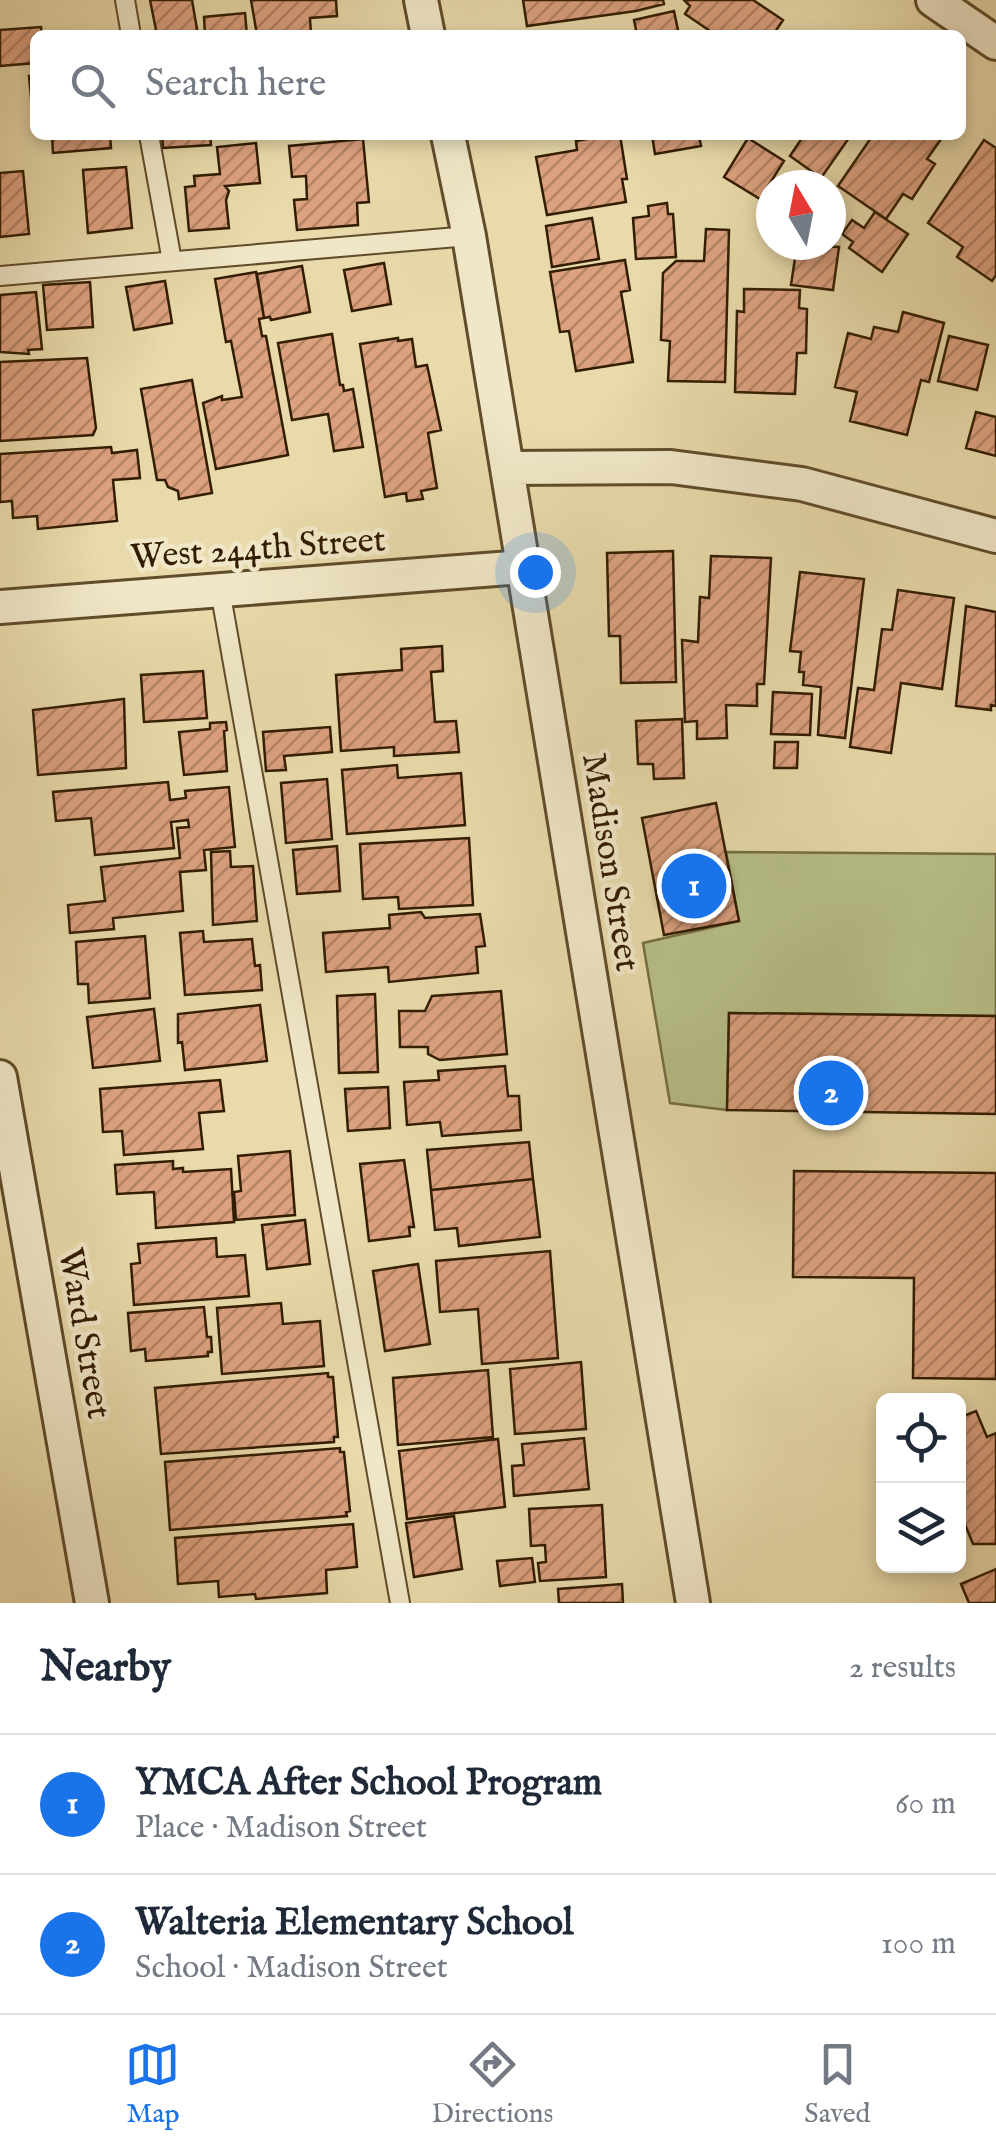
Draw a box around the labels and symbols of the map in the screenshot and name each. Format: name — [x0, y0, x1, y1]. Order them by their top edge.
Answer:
north arrow — [756, 170, 846, 260]
street label: West 244th Street — [129, 518, 387, 581]
your location — [510, 547, 561, 598]
street label: Madison Street — [570, 750, 649, 975]
pin: 1 — [662, 848, 726, 924]
pin: 2 — [798, 1056, 864, 1130]
street label: Ward Street — [46, 1245, 121, 1422]

